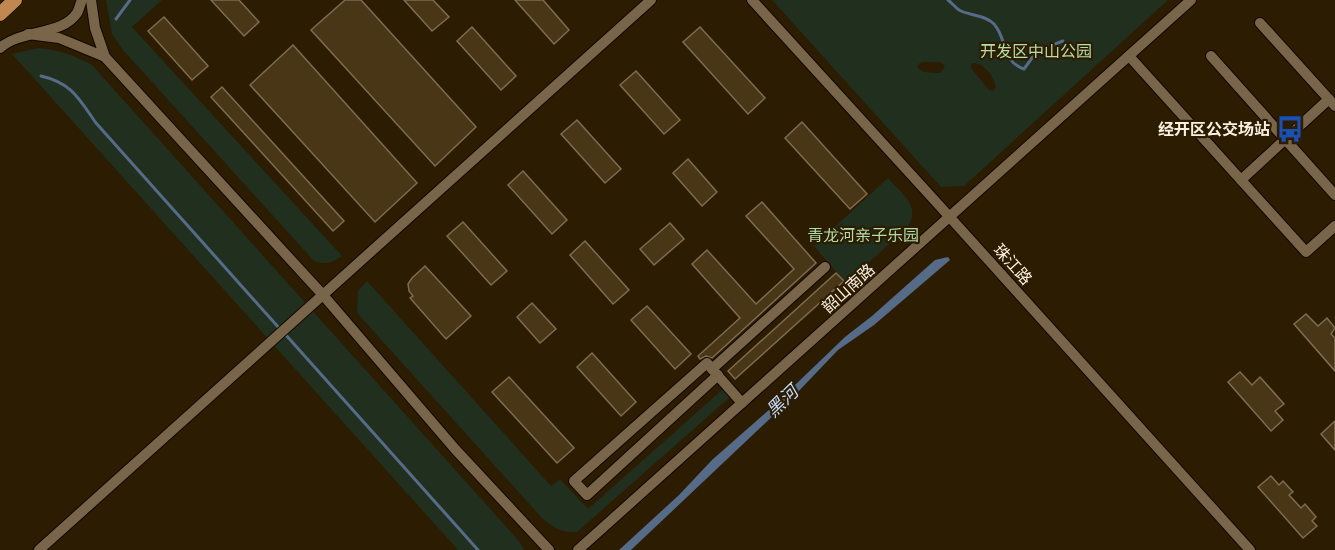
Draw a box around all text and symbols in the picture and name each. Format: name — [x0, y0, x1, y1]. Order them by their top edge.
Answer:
park label: 开发区中山公园 — [980, 40, 1092, 62]
bus stop icon: 经开区公交场站 — [1275, 114, 1305, 144]
place label: 经开区公交场站 — [1158, 118, 1270, 140]
park label: 青龙河亲子乐园 — [807, 224, 919, 246]
street label: 珠江路 — [989, 239, 1037, 289]
street label: 韶山南路 — [817, 258, 879, 318]
water label: 黑河 — [760, 377, 806, 422]

